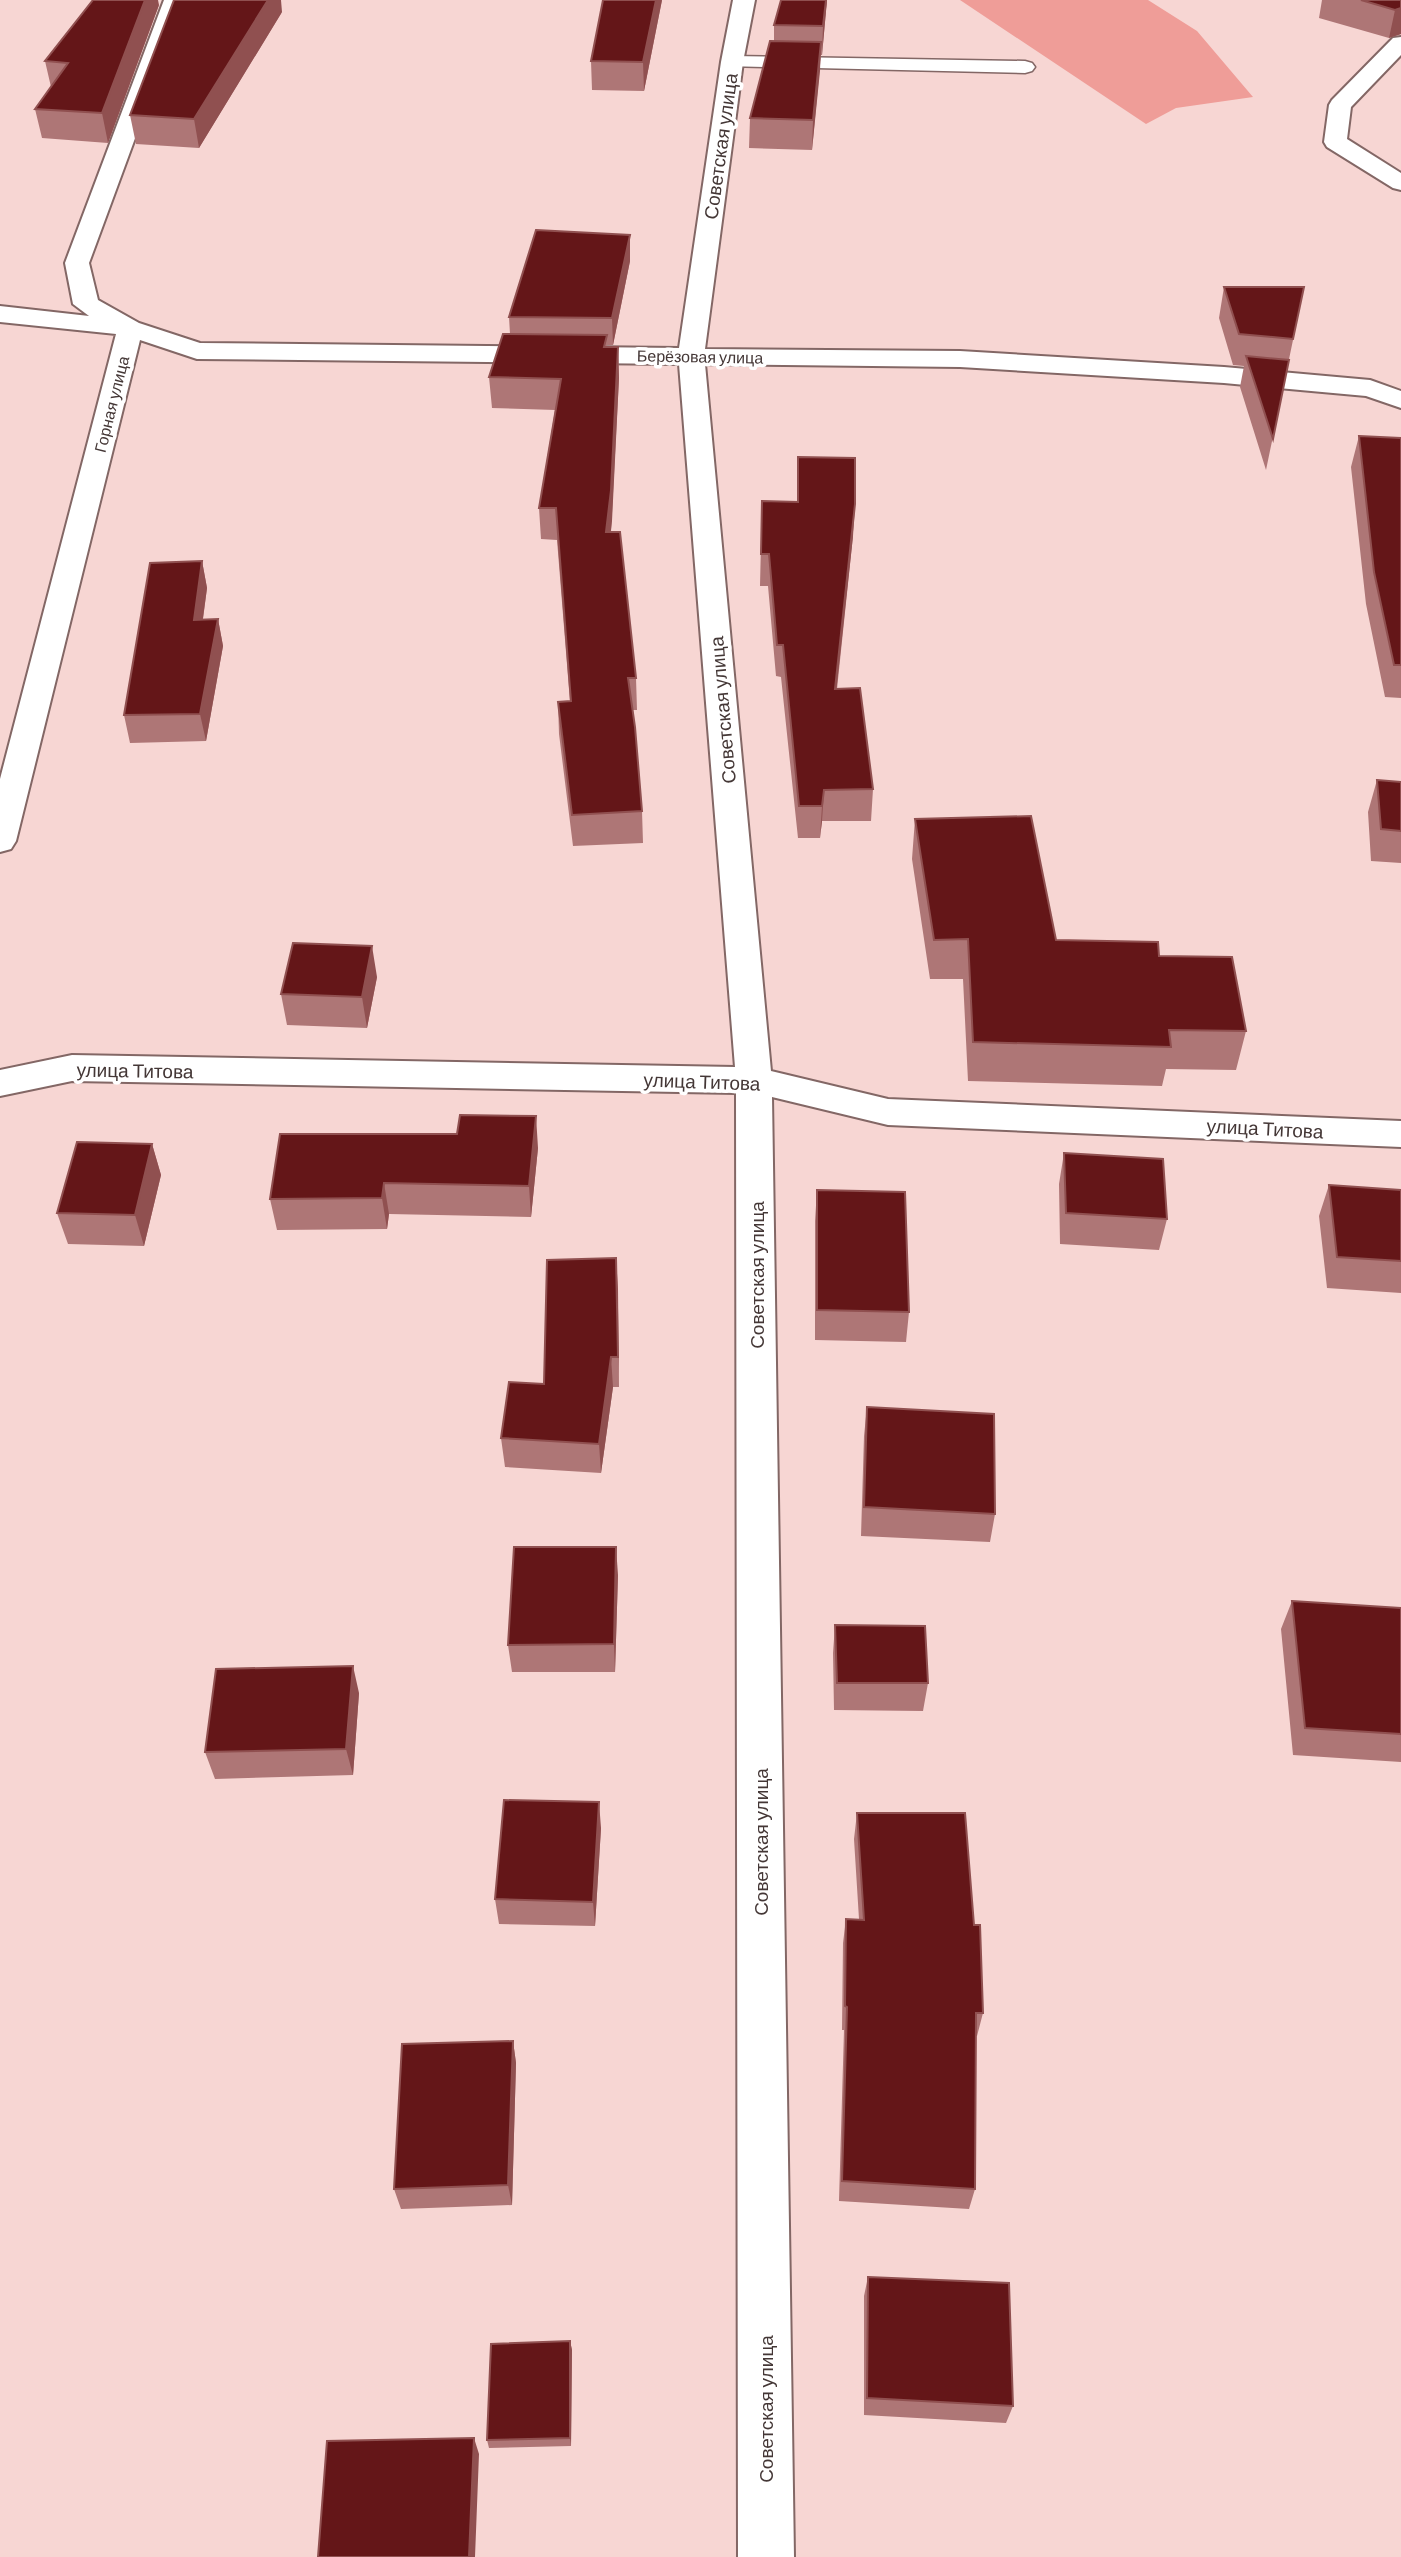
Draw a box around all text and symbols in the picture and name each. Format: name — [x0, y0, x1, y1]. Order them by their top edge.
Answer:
street label: Советская улица — [698, 71, 742, 221]
street label: Берёзовая улица — [637, 345, 763, 367]
street label: Горная улица — [90, 354, 132, 454]
street label: Советская улица — [704, 635, 740, 785]
street label: улица Титова — [76, 1057, 194, 1083]
street label: улица Титова — [643, 1067, 761, 1095]
street label: улица Титова — [1206, 1113, 1324, 1143]
street label: Советская улица — [745, 1201, 768, 1349]
street label: Советская улица — [749, 1768, 772, 1916]
street label: Советская улица — [754, 2335, 777, 2483]

